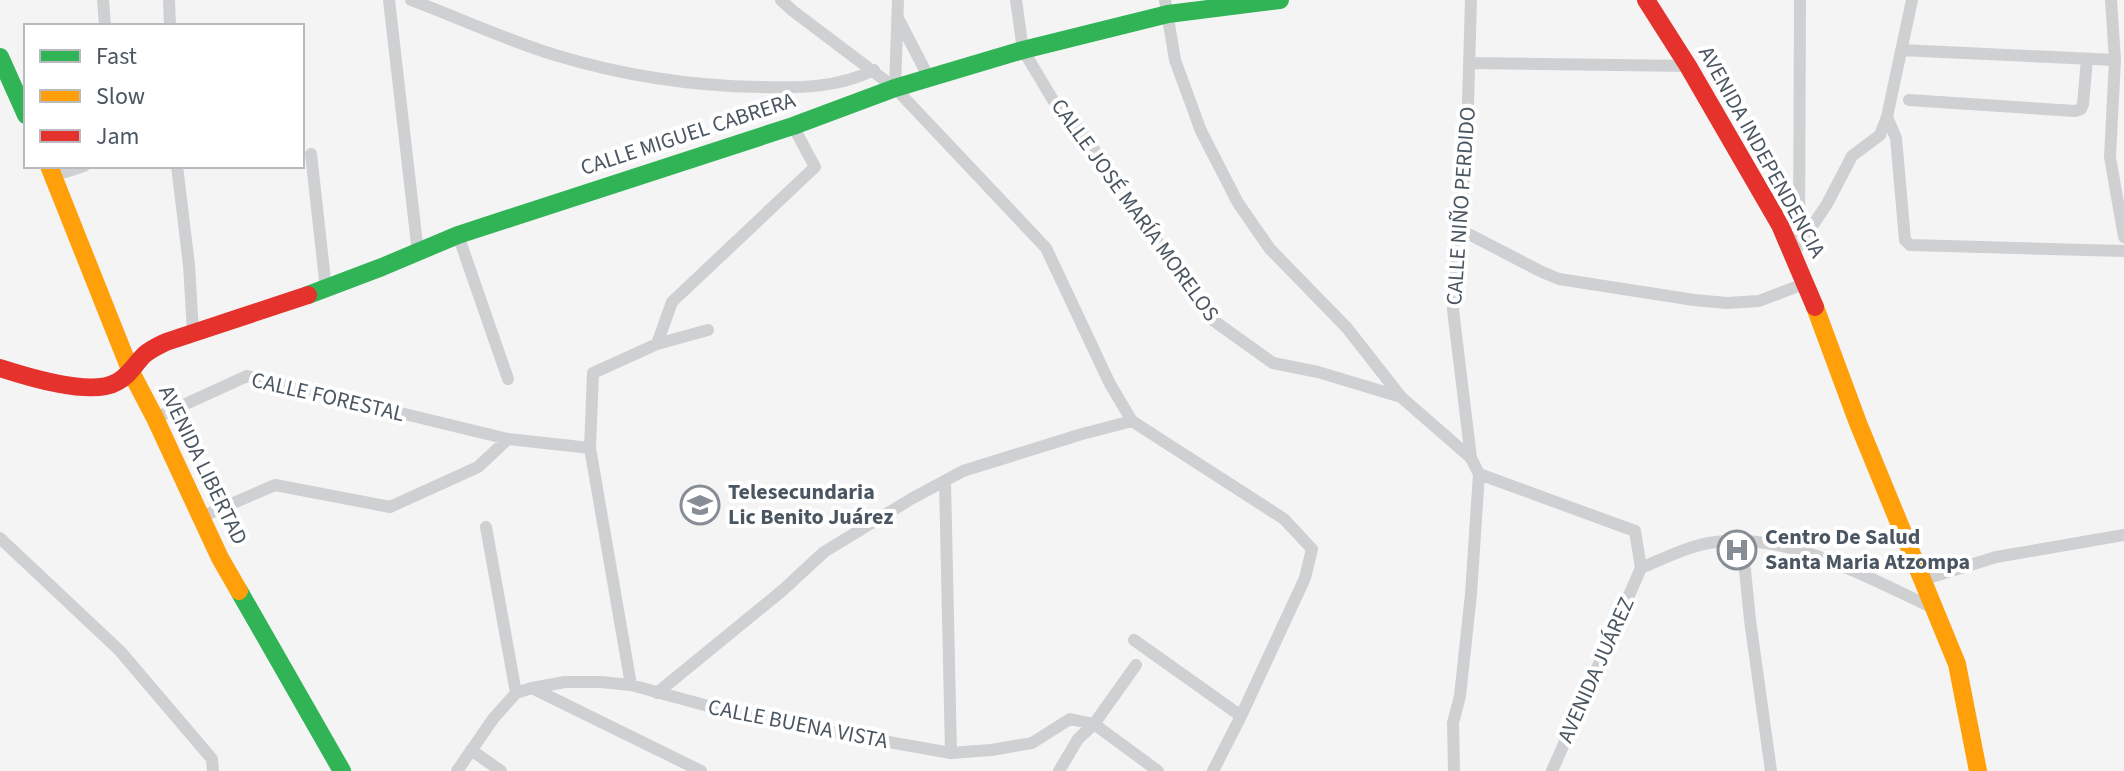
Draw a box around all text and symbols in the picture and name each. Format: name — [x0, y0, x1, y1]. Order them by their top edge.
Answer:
legend — [24, 24, 304, 168]
text: Fast — [96, 39, 137, 74]
street label: AVENIDA INDEPENDENCIA — [1690, 40, 1834, 264]
text: Slow — [96, 79, 145, 114]
street label: CALLE MIGUEL CABRERA — [577, 84, 800, 184]
street label: CALLE JOSÉ MARÍA MORELOS — [1043, 92, 1227, 328]
street label: CALLE NIÑO PERDIDO — [1438, 106, 1484, 306]
text: Jam — [96, 119, 140, 154]
street label: CALLE FORESTAL — [248, 364, 408, 430]
street label: AVENIDA LIBERTAD — [151, 380, 255, 550]
place label: Telesecundaria Lic Benito Juárez — [728, 476, 893, 533]
school or university icon: Telesecundaria Lic Benito Juárez — [679, 484, 721, 526]
place label: Centro De Salud Santa Maria Atzompa — [1765, 521, 1970, 578]
hospital icon: Centro De Salud Santa Maria Atzompa — [1716, 529, 1758, 571]
street label: AVENIDA JUÁREZ — [1550, 592, 1642, 748]
street label: CALLE BUENA VISTA — [705, 691, 891, 757]

